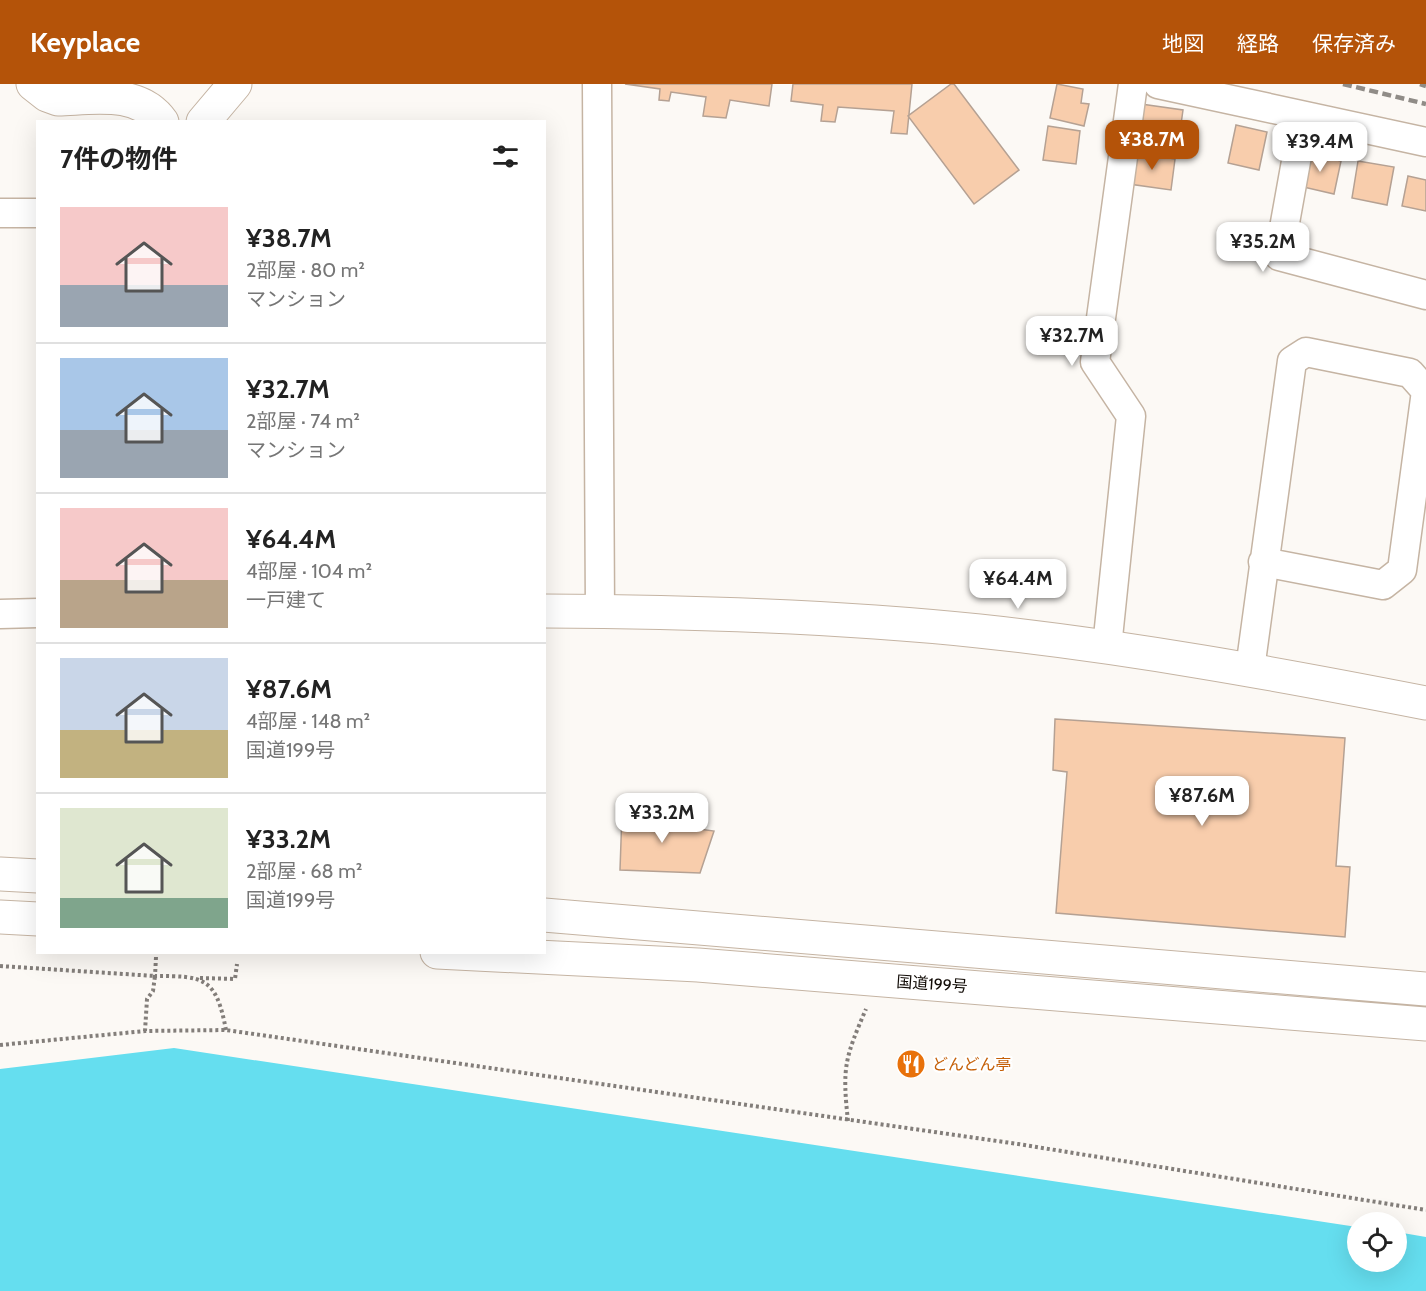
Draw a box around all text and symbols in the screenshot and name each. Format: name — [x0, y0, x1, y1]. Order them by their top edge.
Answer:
text: Keyplace — [30, 25, 140, 59]
text: 地図 — [1162, 31, 1204, 56]
text: 経路 — [1237, 31, 1279, 56]
text: 保存済み — [1312, 31, 1396, 56]
pin: ¥38.7M — [1103, 120, 1201, 171]
pin: ¥39.4M — [1271, 122, 1369, 173]
text: ¥38.7M — [1119, 127, 1185, 151]
text: ¥39.4M — [1286, 129, 1354, 153]
icon: filters — [489, 140, 522, 173]
text: 7件の物件 — [60, 143, 177, 175]
text: ¥38.7M — [246, 222, 332, 254]
pin: ¥35.2M — [1214, 222, 1312, 273]
text: ¥35.2M — [1230, 229, 1296, 253]
icon: home — [108, 231, 180, 303]
text: 2部屋 · 80 m² — [246, 258, 365, 282]
text: マンション — [246, 287, 346, 311]
pin: ¥32.7M — [1023, 316, 1121, 367]
text: ¥32.7M — [1040, 323, 1104, 347]
text: ¥32.7M — [246, 373, 330, 405]
icon: home — [108, 382, 180, 454]
text: 2部屋 · 74 m² — [246, 409, 360, 433]
text: マンション — [246, 438, 346, 462]
text: ¥64.4M — [246, 523, 336, 555]
icon: home — [108, 532, 180, 604]
text: 4部屋 · 104 m² — [246, 559, 372, 583]
pin: ¥64.4M — [969, 559, 1067, 610]
text: ¥64.4M — [983, 566, 1053, 590]
text: 一戸建て — [246, 588, 326, 612]
text: ¥87.6M — [246, 673, 332, 705]
icon: home — [108, 682, 180, 754]
text: 4部屋 · 148 m² — [246, 709, 370, 733]
text: 国道199号 — [246, 738, 335, 762]
pin: ¥87.6M — [1153, 776, 1251, 827]
text: ¥87.6M — [1169, 783, 1235, 807]
pin: ¥33.2M — [613, 793, 711, 844]
text: ¥33.2M — [629, 800, 695, 824]
text: ¥33.2M — [246, 823, 331, 855]
icon: home — [108, 832, 180, 904]
text: 2部屋 · 68 m² — [246, 859, 362, 883]
text: 国道199号 — [246, 888, 335, 912]
street label: 国道199号 — [896, 972, 968, 996]
restaurant icon: どんどん亭 — [895, 1048, 927, 1080]
place label: どんどん亭 — [932, 1055, 1012, 1074]
map controls — [1347, 1212, 1407, 1272]
button: locate — [1347, 1212, 1407, 1272]

